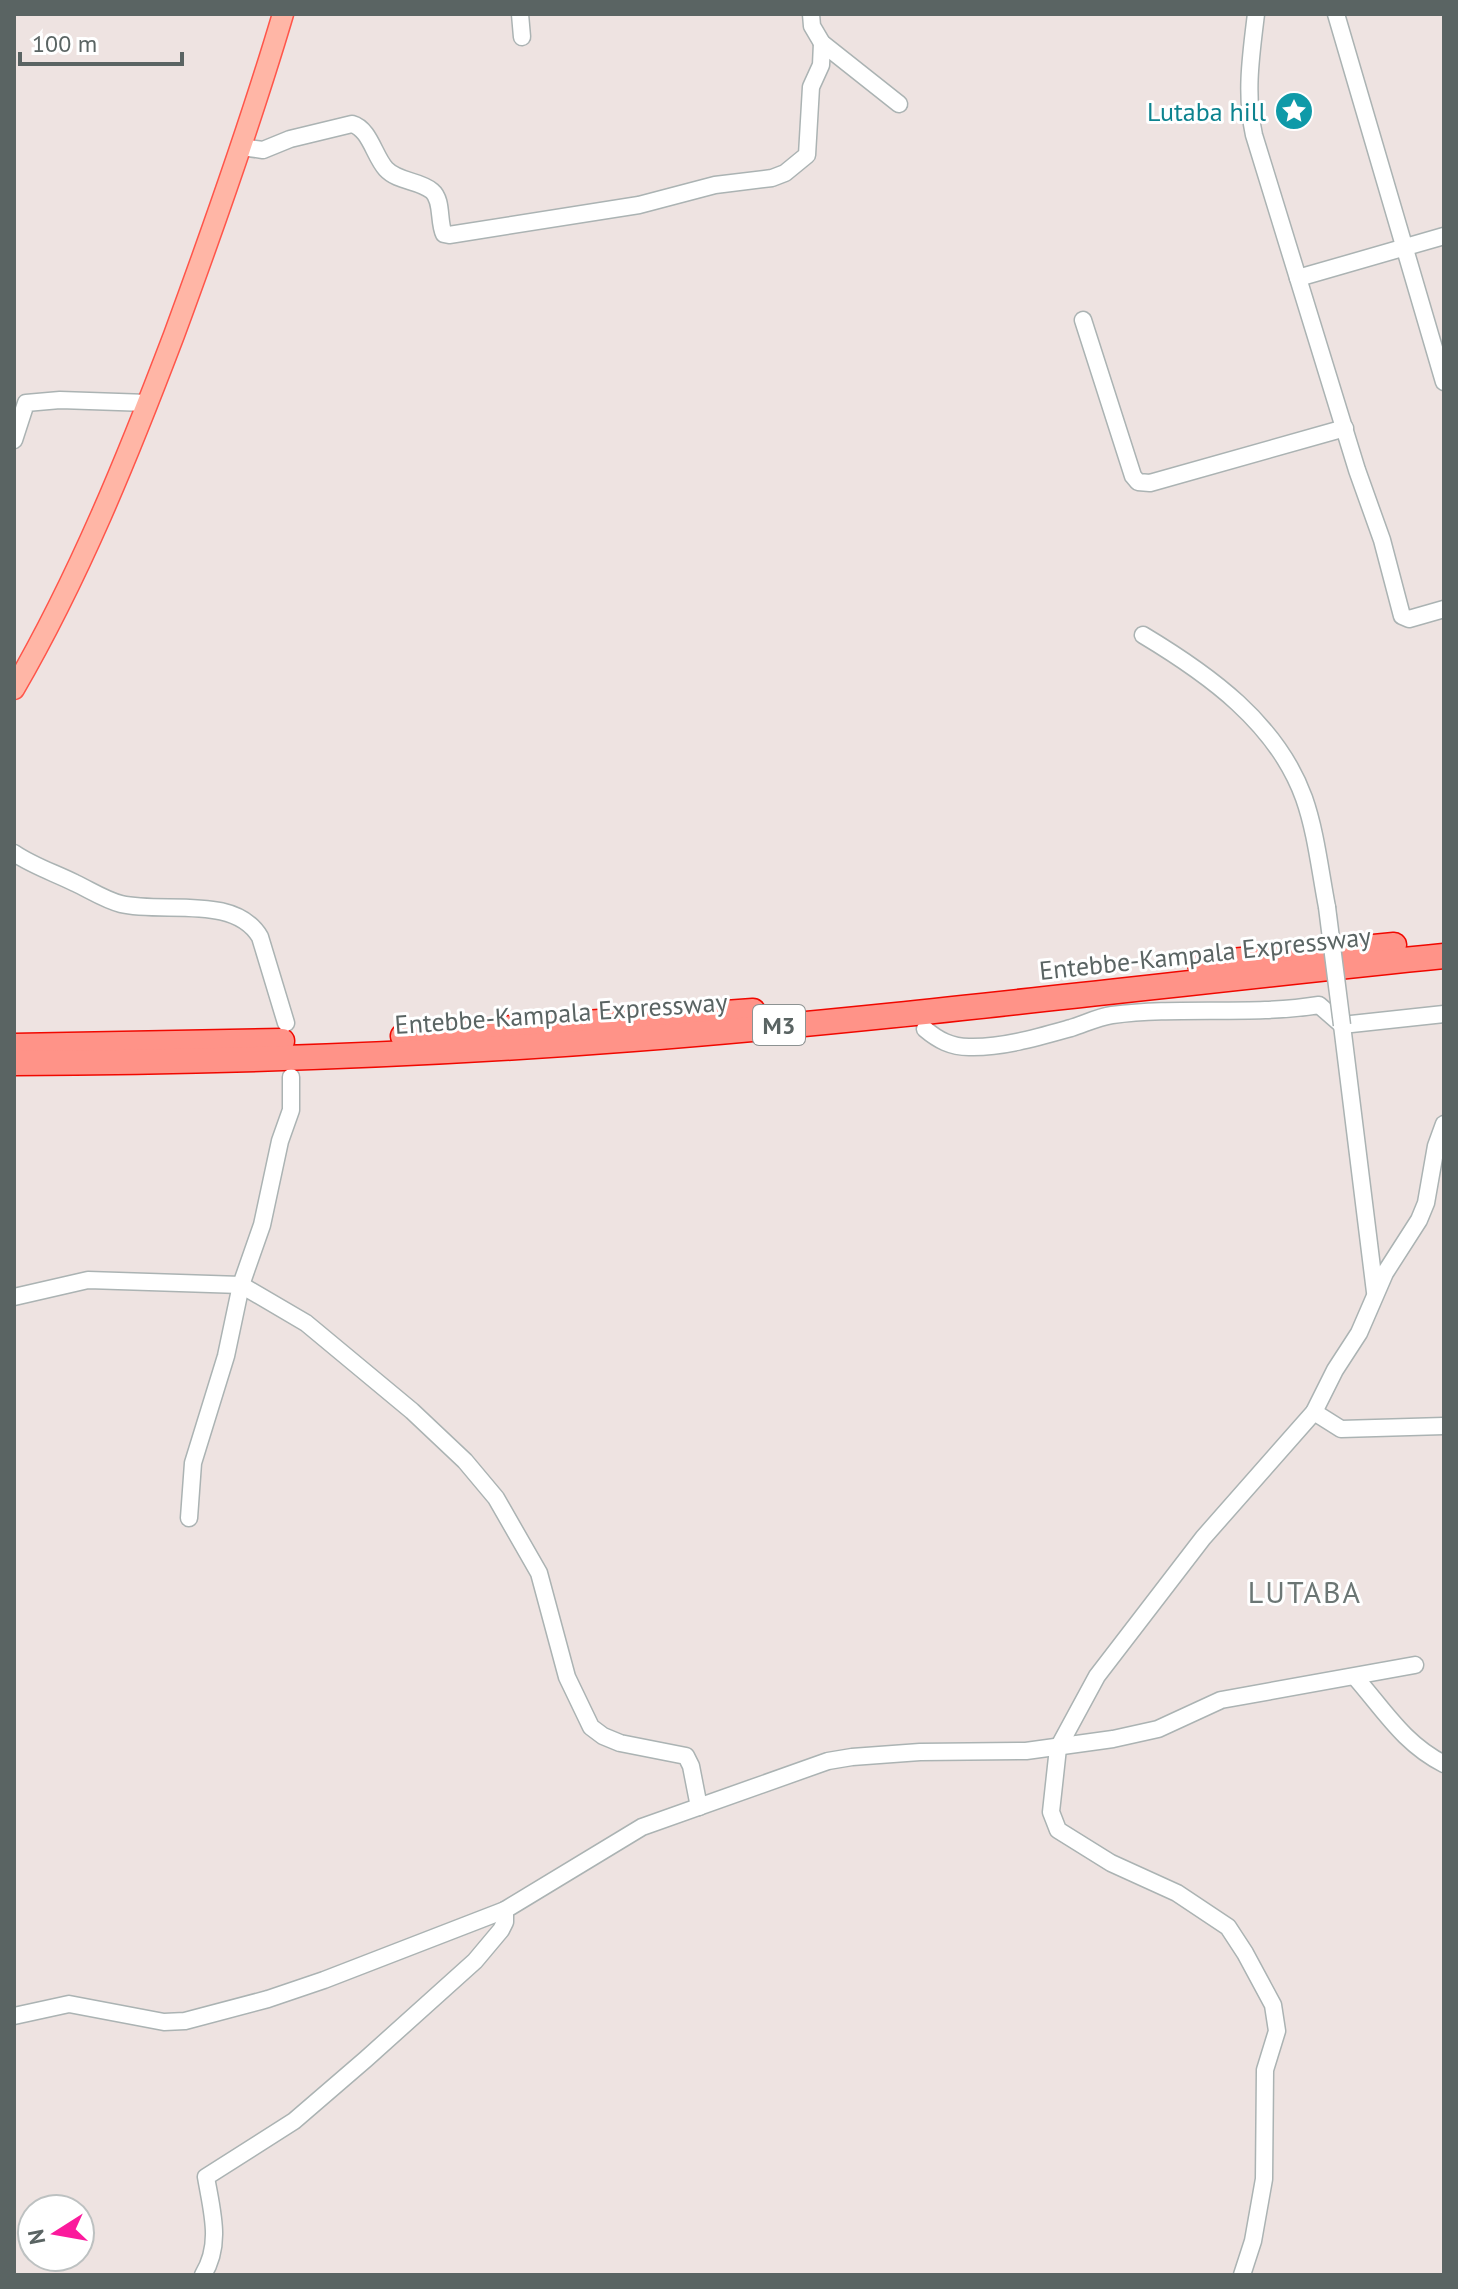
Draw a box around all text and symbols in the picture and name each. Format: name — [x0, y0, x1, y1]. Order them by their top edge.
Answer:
scale bar — [20, 16, 182, 66]
text: 100 m — [32, 28, 97, 59]
place icon: Lutaba hill — [1273, 90, 1315, 132]
place label: Lutaba hill — [1147, 95, 1266, 128]
street label: Entebbe-Kampala Expressway — [1037, 919, 1373, 987]
street label: Entebbe-Kampala Expressway — [393, 985, 729, 1041]
road number: M3 — [753, 1005, 805, 1045]
district label: LUTABA — [1248, 1572, 1362, 1611]
north arrow — [16, 2193, 96, 2273]
text: N — [21, 2227, 51, 2247]

